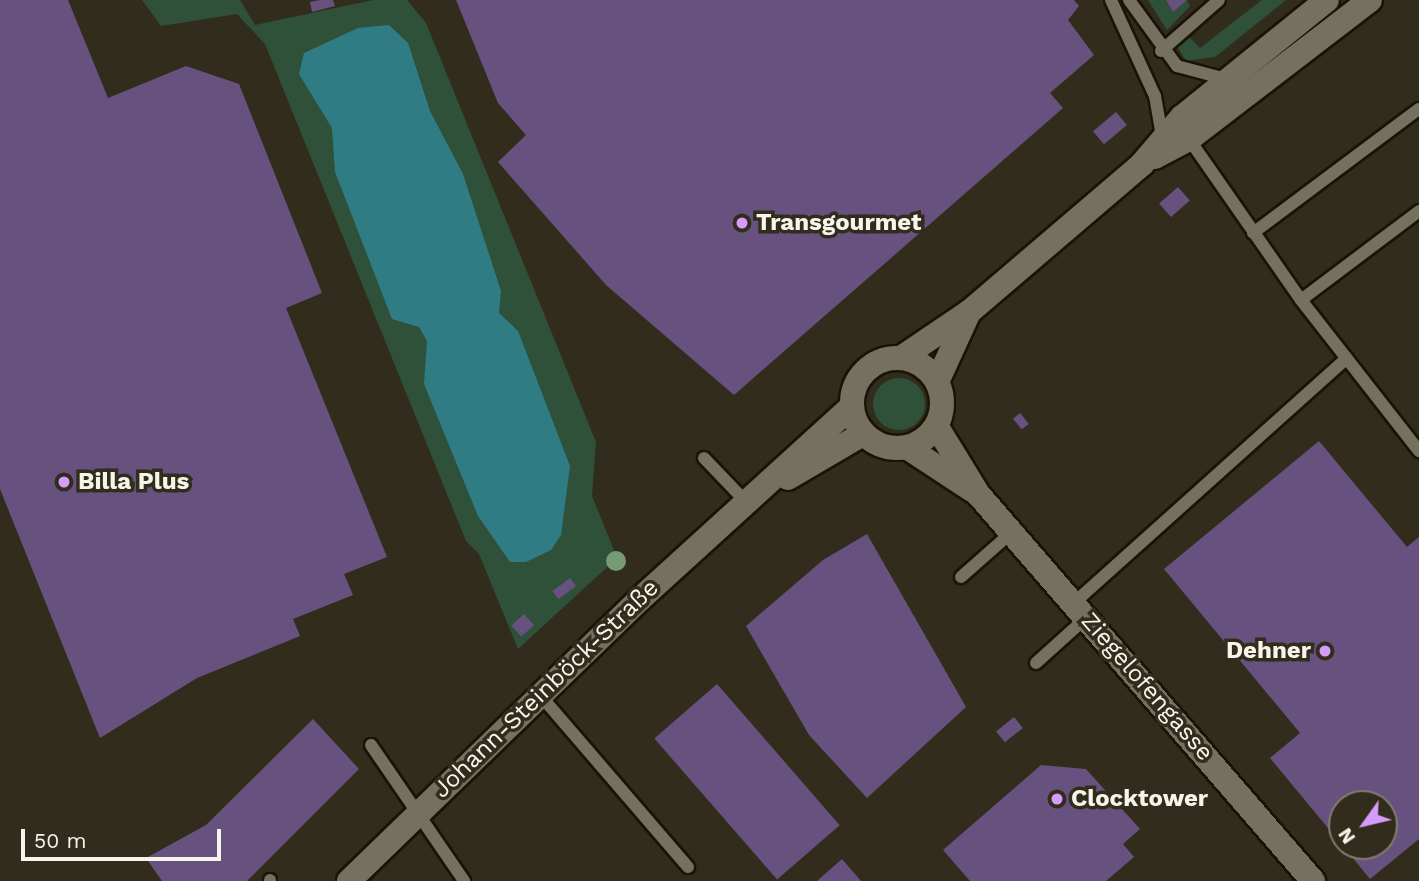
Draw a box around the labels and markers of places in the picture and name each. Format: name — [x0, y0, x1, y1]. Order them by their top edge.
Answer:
place label: Transgourmet — [756, 209, 922, 237]
marker: Transgourmet — [734, 215, 750, 231]
place label: Billa Plus — [78, 468, 190, 496]
marker: Billa Plus — [56, 474, 72, 490]
place label: Dehner — [1226, 637, 1311, 665]
marker: Dehner — [1317, 643, 1333, 659]
place label: Clocktower — [1071, 785, 1208, 813]
marker: Clocktower — [1049, 791, 1065, 807]

